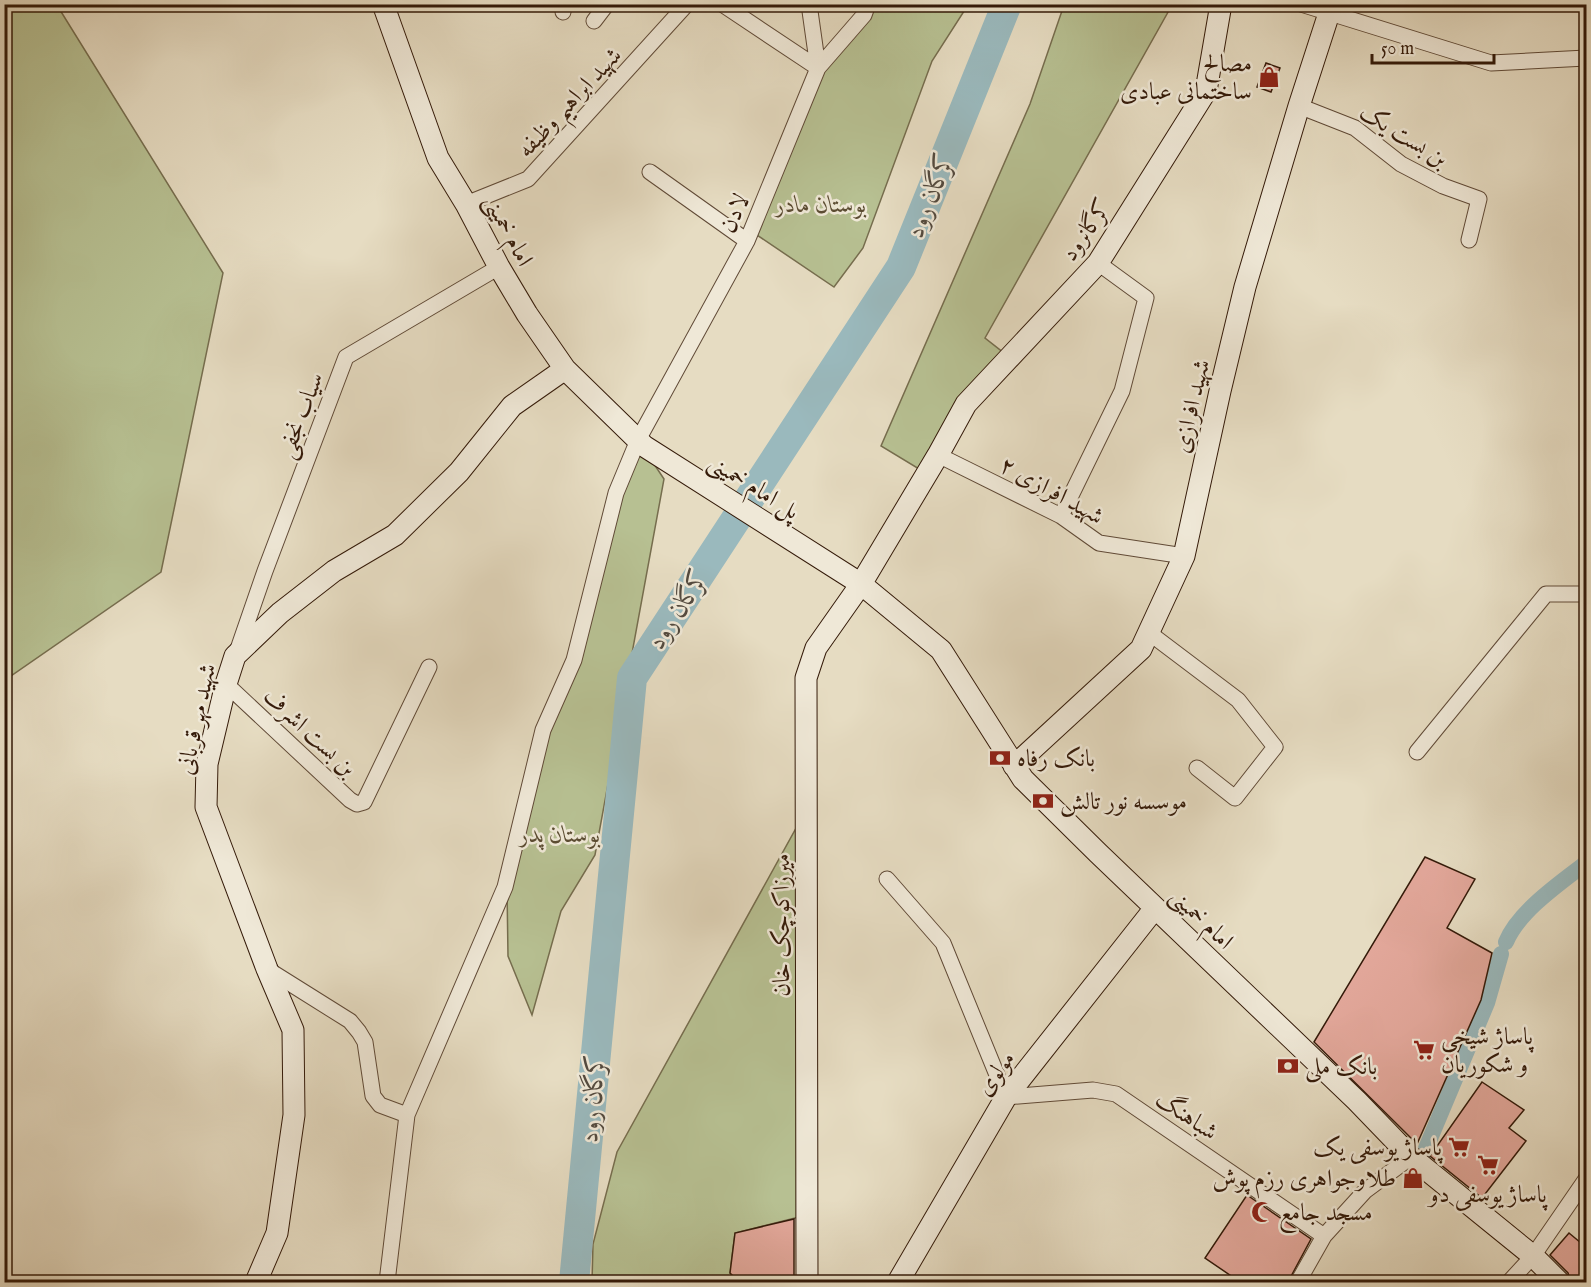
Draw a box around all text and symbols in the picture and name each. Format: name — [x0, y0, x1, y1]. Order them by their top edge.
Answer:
scale bar — [1372, 27, 1494, 65]
text: 50 m — [1381, 38, 1414, 61]
street label: شهید ابراهیم وظیفه — [511, 41, 634, 170]
place label: مصالح ساختمانی عبادی — [1120, 49, 1252, 108]
shop icon: مصالح ساختمانی عبادی — [1257, 65, 1281, 89]
street label: بن بست یک — [1353, 97, 1454, 176]
water label: کرگان رود — [899, 146, 964, 243]
street label: امام خمینی — [472, 189, 539, 274]
street label: لادن — [713, 189, 758, 238]
park label: بوستان مادر — [773, 190, 867, 221]
street label: کرگانرود — [1054, 193, 1120, 268]
street label: شهید افرازی — [1167, 356, 1218, 456]
street label: سیاب نجفی — [271, 368, 332, 463]
street label: پل امام خمینی — [700, 447, 806, 532]
street label: شهید افرازی ۲ — [994, 450, 1109, 533]
water label: کرگان رود — [641, 562, 718, 656]
street label: شهید مهر قربانی — [171, 661, 224, 778]
street label: بن بست اشرف — [256, 682, 363, 785]
place label: بانک رفاه — [1017, 744, 1095, 775]
bank icon: بانک رفاه — [988, 746, 1012, 770]
place label: موسسه نور تالش — [1060, 787, 1187, 818]
bank icon: موسسه نور تالش — [1031, 789, 1055, 813]
park label: بوستان پدر — [517, 820, 601, 851]
street label: میرزاکوچک خان — [767, 853, 798, 997]
street label: امام خمینی — [1160, 881, 1239, 960]
place label: پاساژ شیخی و شکوریان — [1441, 1022, 1535, 1081]
supermarket icon: پاساژ شیخی و شکوریان — [1412, 1038, 1436, 1062]
street label: مولوی — [969, 1045, 1023, 1103]
water label: کرگان رود — [573, 1050, 614, 1144]
place label: بانک ملی — [1305, 1052, 1377, 1083]
bank icon: بانک ملی — [1276, 1054, 1300, 1078]
street label: شباهنگ — [1149, 1083, 1224, 1148]
place label: پاساژ یوسفی یک — [1313, 1133, 1443, 1164]
supermarket icon: پاساژ یوسفی یک — [1447, 1135, 1471, 1159]
supermarket icon: پاساژ یوسفی دو — [1476, 1153, 1500, 1177]
place label: طلاوجواهری رزم پوش — [1212, 1164, 1396, 1199]
shop icon: طلاوجواهری رزم پوش — [1401, 1166, 1425, 1190]
place label: پاساژ یوسفی دو — [1426, 1180, 1548, 1211]
place label: مسجد جامع — [1279, 1198, 1373, 1234]
mosque icon: مسجد جامع — [1250, 1200, 1274, 1224]

